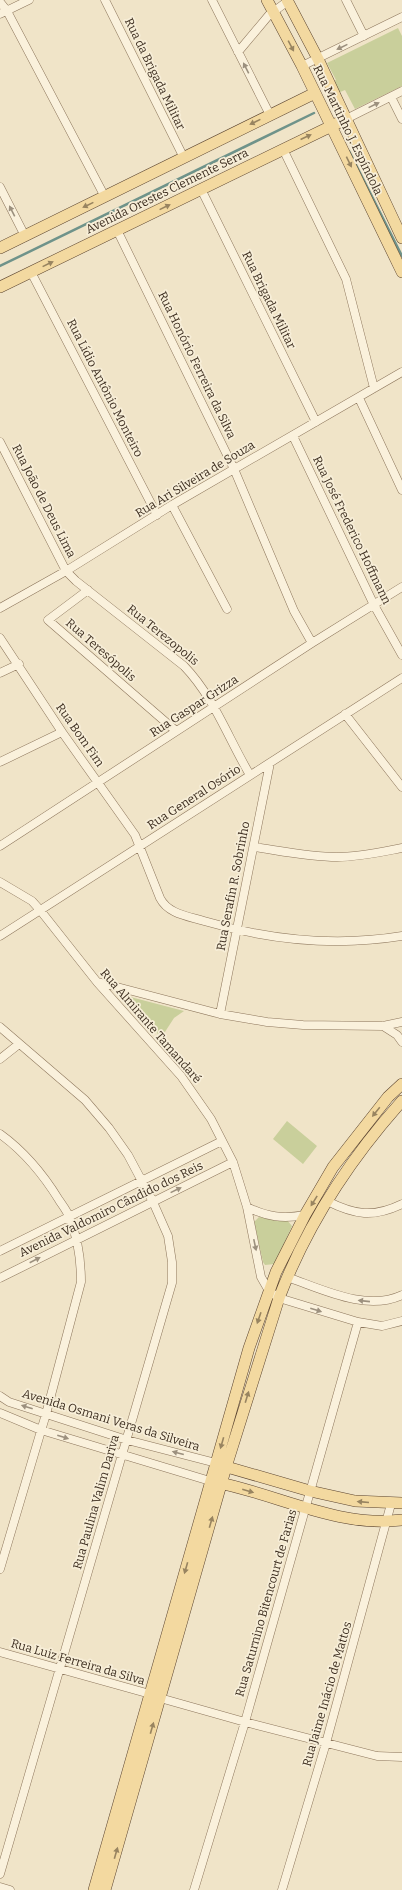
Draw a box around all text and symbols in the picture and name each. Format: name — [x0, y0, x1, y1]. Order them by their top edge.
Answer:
street label: Rua da Brigada Militar — [122, 16, 188, 133]
one-way arrow — [288, 40, 295, 51]
one-way arrow — [336, 44, 348, 50]
one-way arrow — [243, 62, 249, 73]
street label: Rua Martinho J. Espíndola — [310, 63, 386, 198]
one-way arrow — [368, 102, 380, 108]
one-way arrow — [249, 119, 261, 126]
one-way arrow — [301, 134, 312, 140]
street label: Avenida Orestes Clemente Serra — [83, 145, 251, 237]
one-way arrow — [346, 156, 352, 168]
one-way arrow — [83, 202, 94, 208]
one-way arrow — [159, 204, 170, 210]
one-way arrow — [9, 206, 15, 217]
street label: Rua Brigada Militar — [239, 249, 299, 352]
one-way arrow — [42, 260, 53, 267]
street label: Rua Honório Ferreira da Silva — [155, 289, 239, 441]
street label: Rua Lídio Antônio Monteiro — [64, 317, 146, 459]
street label: Rua Ari Silveira de Souza — [133, 438, 258, 520]
street label: Rua João de Deus Lima — [9, 442, 79, 560]
street label: Rua José Frederico Hoffmann — [310, 454, 394, 607]
street label: Rua Terezopolis — [124, 602, 202, 668]
street label: Rua Teresópolis — [63, 616, 139, 684]
street label: Rua Gaspar Grizza — [147, 672, 241, 740]
street label: Rua Bom Fim — [53, 701, 107, 770]
street label: Rua General Osório — [145, 762, 243, 832]
street label: Rua Serafin R. Sobrinho — [214, 820, 252, 952]
street label: Rua Almirante Tamandaré — [98, 966, 204, 1086]
one-way arrow — [371, 1107, 380, 1118]
street label: Avenida Valdomiro Cândido dos Reis — [17, 1158, 205, 1260]
one-way arrow — [171, 1187, 182, 1193]
one-way arrow — [310, 1195, 317, 1207]
one-way arrow — [252, 1239, 258, 1251]
one-way arrow — [29, 1257, 41, 1263]
one-way arrow — [358, 1298, 370, 1304]
one-way arrow — [310, 1307, 322, 1313]
one-way arrow — [256, 1313, 262, 1325]
street label: Avenida Osmani Veras da Silveira — [21, 1386, 202, 1454]
one-way arrow — [244, 1391, 250, 1403]
one-way arrow — [20, 1404, 32, 1410]
street label: Rua Paulina Valim Dariva — [70, 1433, 122, 1571]
one-way arrow — [57, 1434, 69, 1440]
one-way arrow — [219, 1437, 225, 1449]
one-way arrow — [172, 1450, 184, 1456]
one-way arrow — [242, 1488, 254, 1494]
one-way arrow — [357, 1498, 369, 1505]
street label: Rua Saturnino Bitencourt de Farias — [233, 1507, 300, 1698]
one-way arrow — [208, 1516, 214, 1528]
one-way arrow — [183, 1562, 189, 1574]
street label: Rua Jaime Inácio de Mattos — [300, 1620, 354, 1768]
street label: Rua Luiz Ferreira da Silva — [9, 1636, 147, 1688]
one-way arrow — [149, 1721, 155, 1733]
one-way arrow — [113, 1846, 119, 1858]

